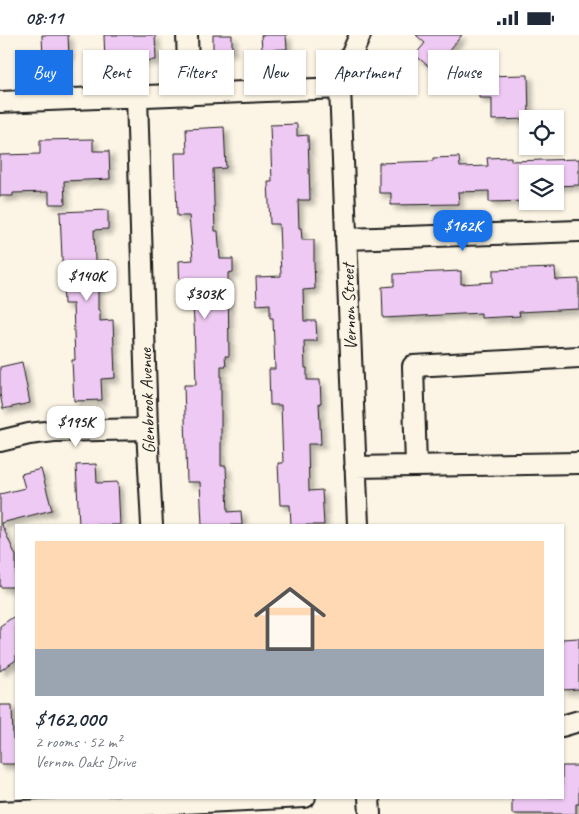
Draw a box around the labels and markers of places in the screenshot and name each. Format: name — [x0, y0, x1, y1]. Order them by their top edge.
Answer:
pin: $162K — [428, 209, 498, 252]
pin: $140K — [52, 259, 122, 302]
pin: $303K — [170, 277, 240, 320]
pin: $195K — [41, 405, 111, 448]

